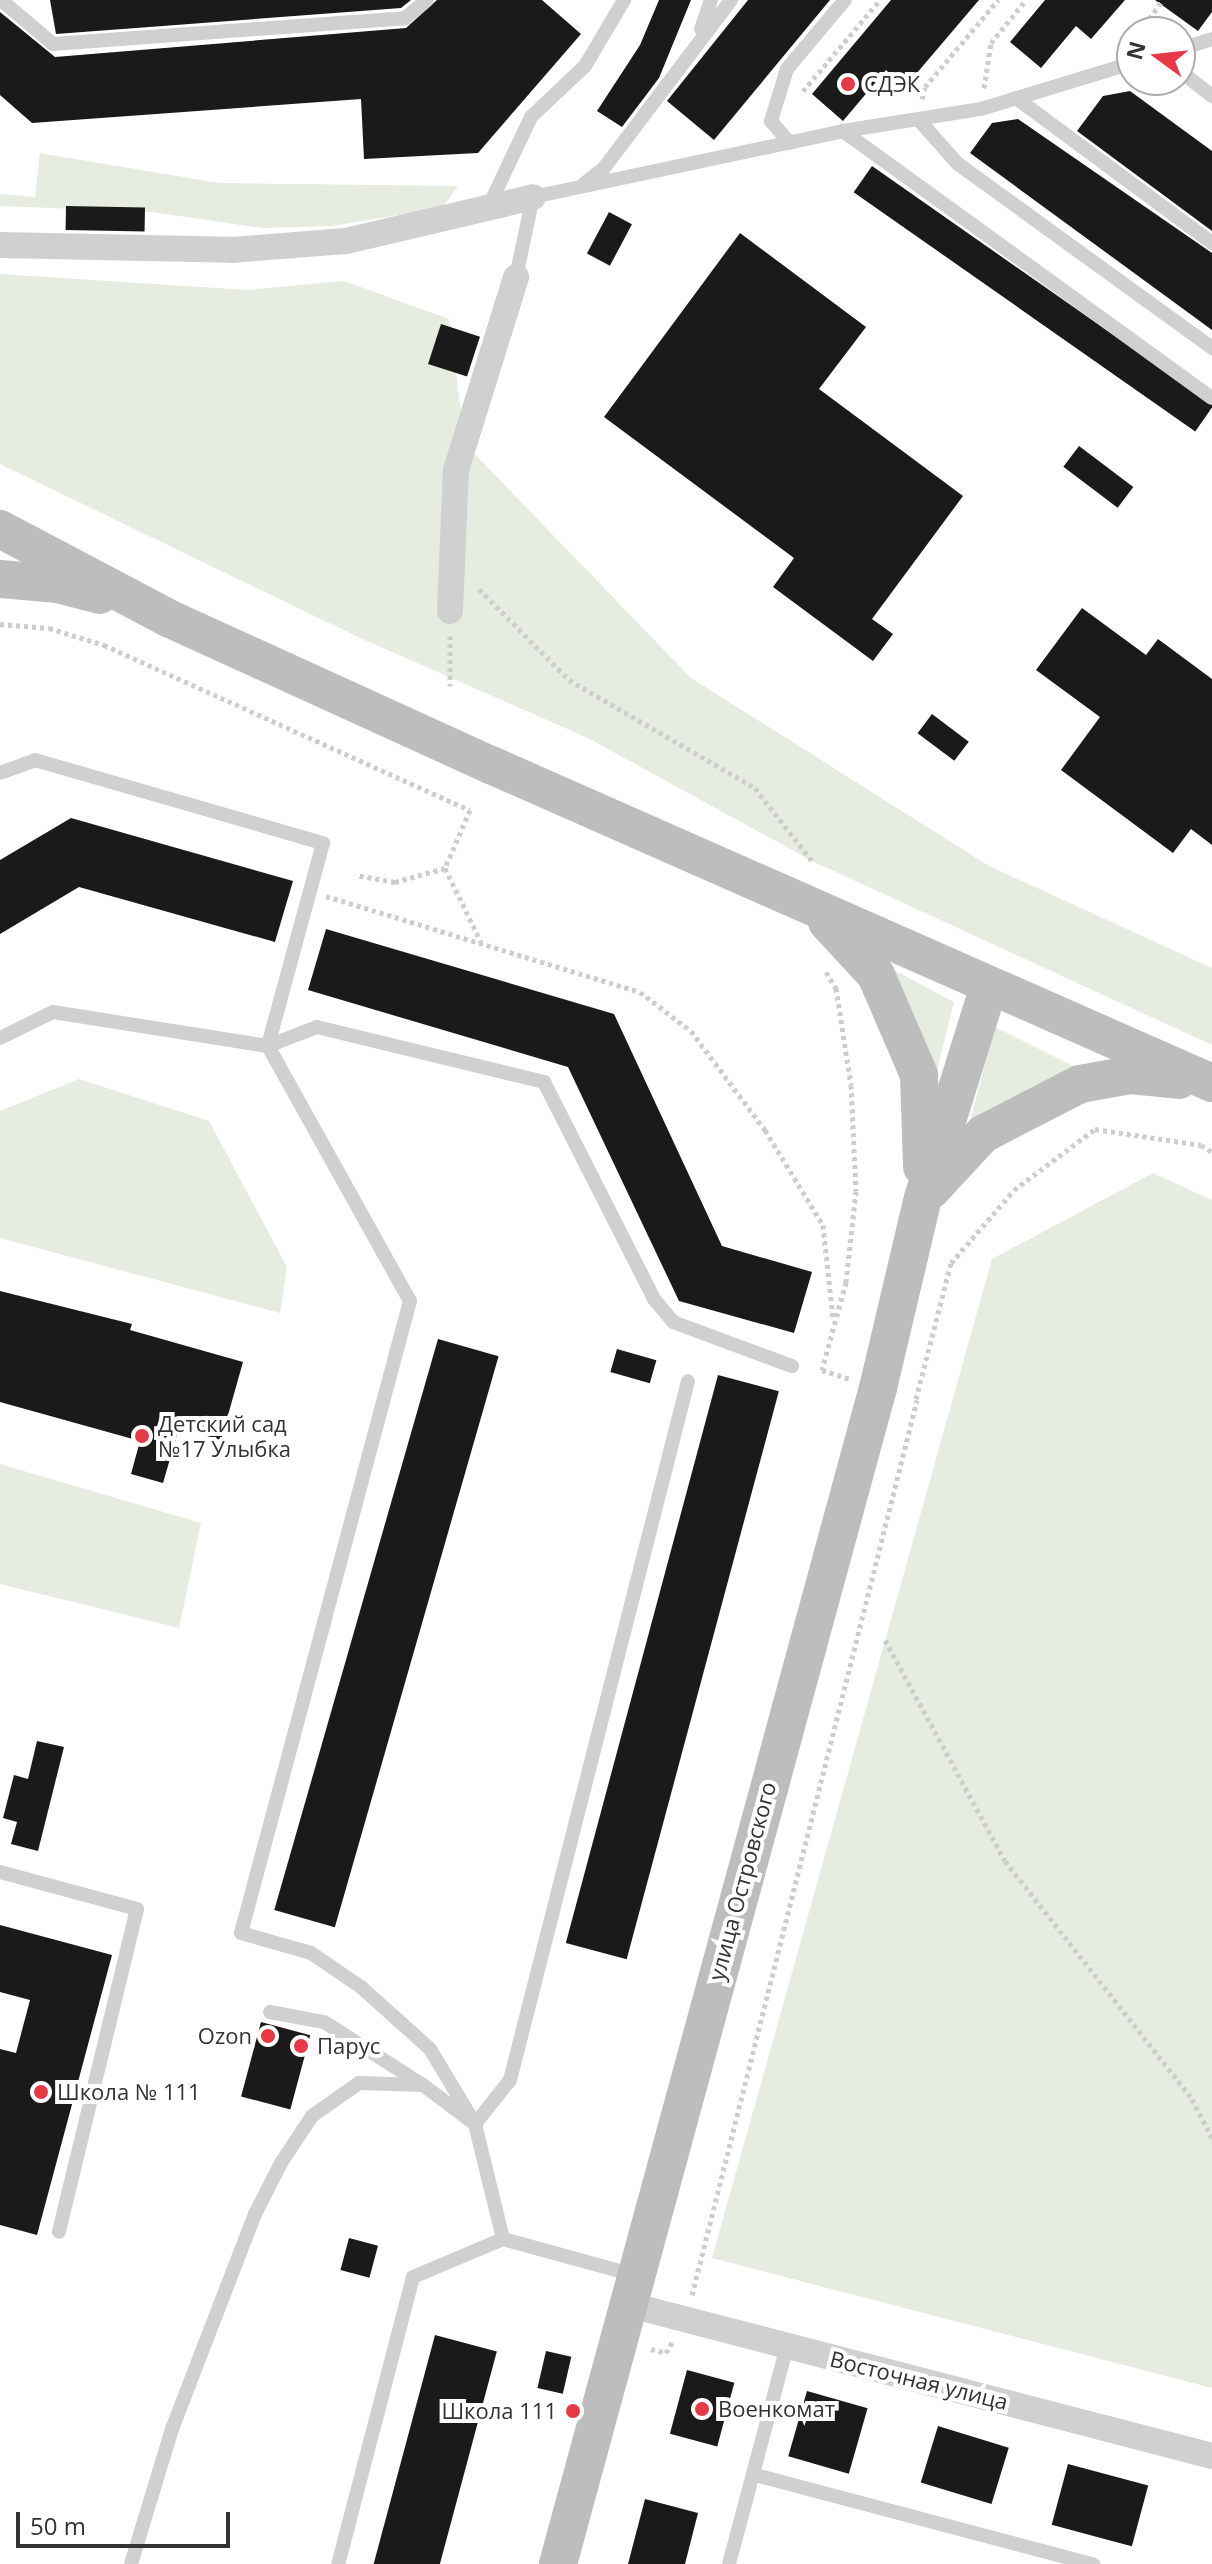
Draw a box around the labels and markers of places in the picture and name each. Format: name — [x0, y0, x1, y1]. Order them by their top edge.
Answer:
place label: СДЭК — [864, 71, 920, 97]
marker: СДЭК — [839, 75, 857, 93]
place label: Детский сад №17 Улыбка — [158, 1410, 291, 1462]
marker: Детский сад №17 Улыбка — [133, 1427, 151, 1445]
place label: Ozon — [198, 2023, 252, 2049]
marker: Ozon — [259, 2027, 277, 2045]
place label: Парус — [317, 2033, 380, 2059]
marker: Парус — [292, 2037, 310, 2055]
place label: Школа № 111 — [57, 2079, 201, 2105]
marker: Школа № 111 — [32, 2083, 50, 2101]
place label: Военкомат — [718, 2396, 835, 2422]
place label: Школа 111 — [441, 2398, 557, 2424]
marker: Военкомат — [693, 2400, 711, 2418]
marker: Школа 111 — [564, 2402, 582, 2420]

